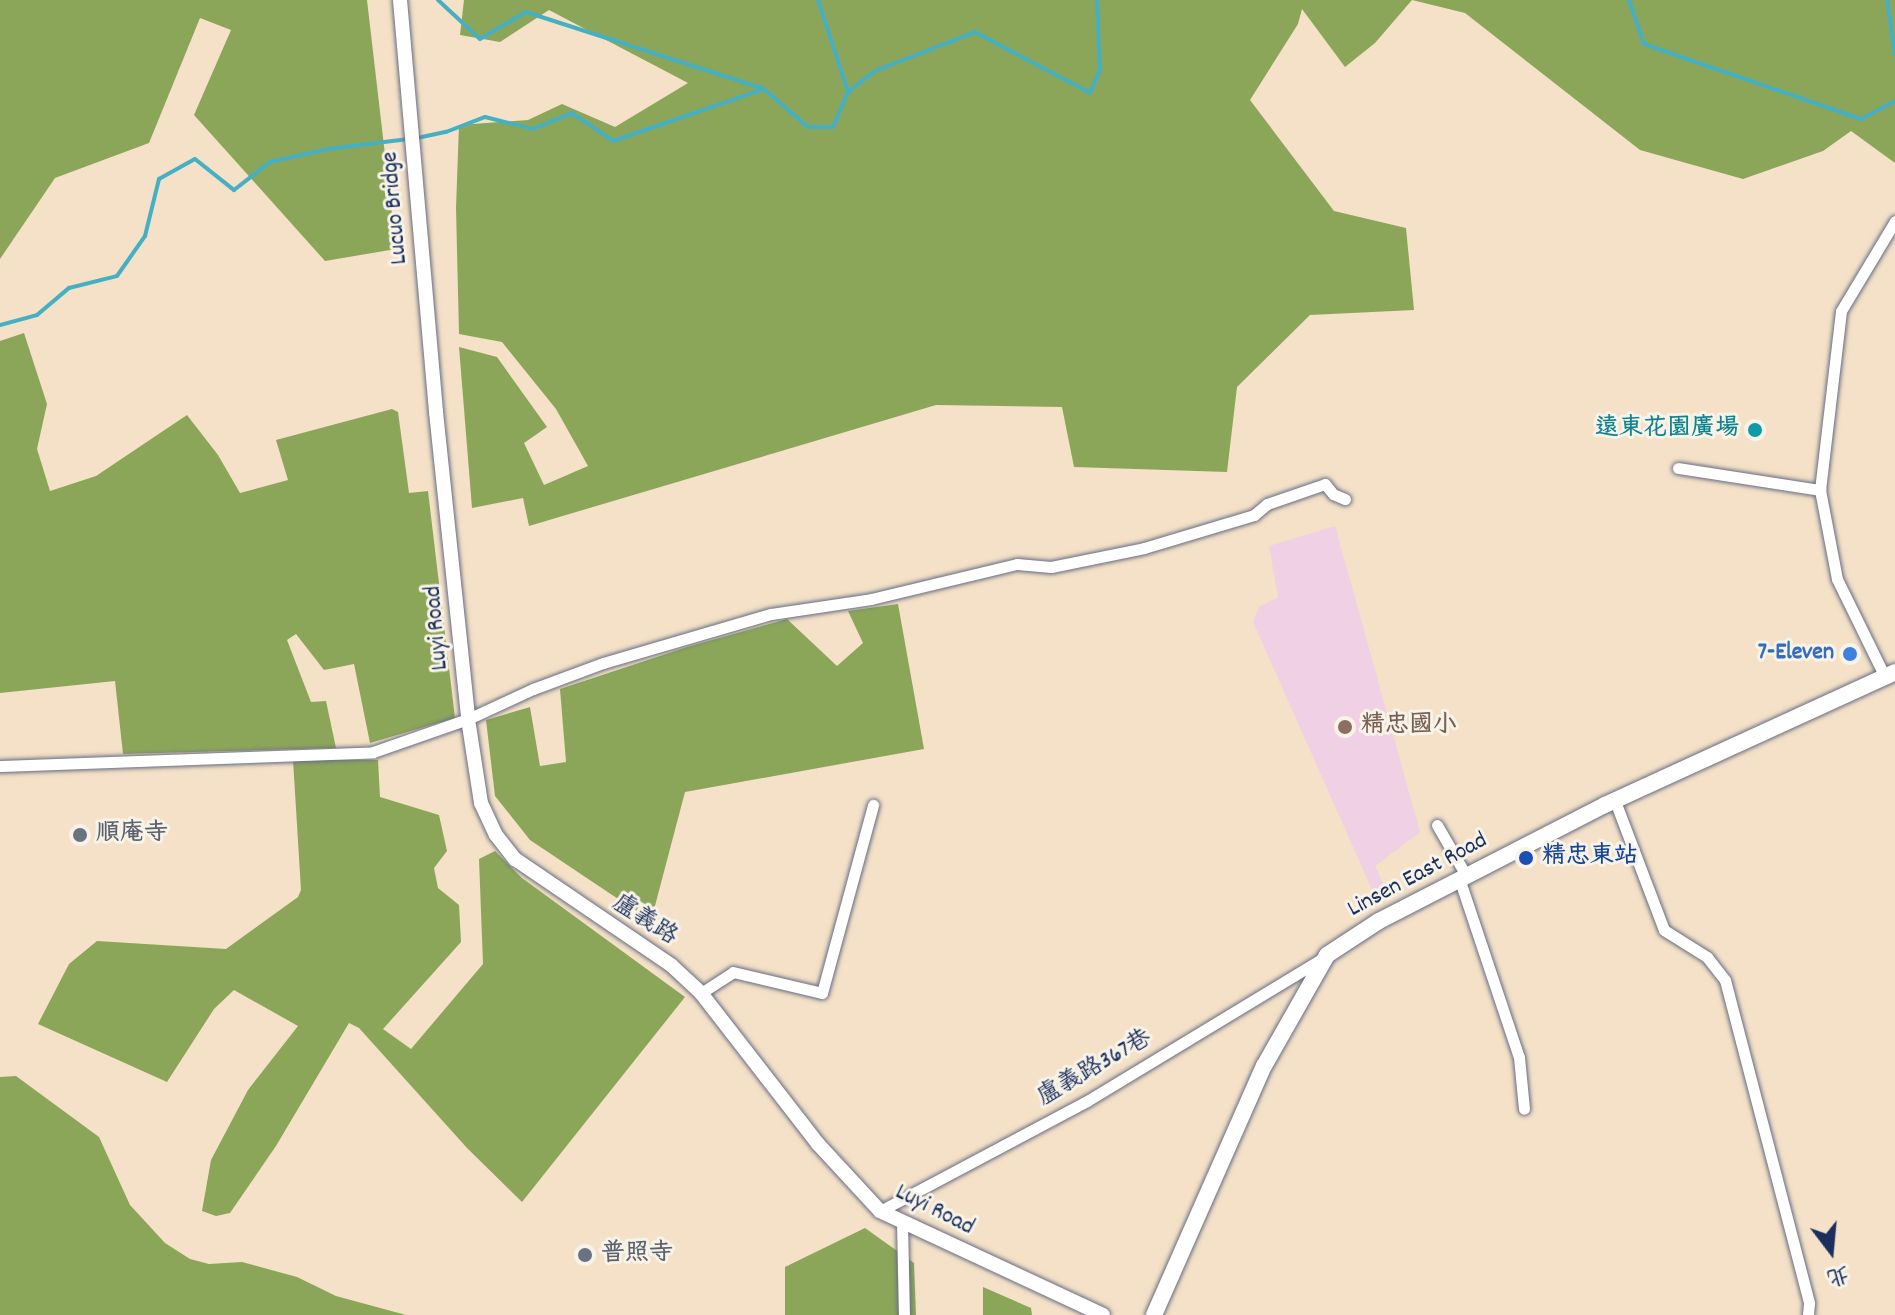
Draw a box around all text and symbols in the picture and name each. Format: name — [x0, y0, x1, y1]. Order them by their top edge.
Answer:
street label: Lucuo Bridge — [377, 150, 415, 266]
place label: 遠東花園廣場 — [1595, 416, 1739, 444]
marker: 遠東花園廣場 — [1746, 421, 1764, 439]
street label: Luyi Road — [420, 585, 456, 671]
place label: 7-Eleven — [1758, 640, 1834, 668]
marker: 7-Eleven — [1841, 645, 1859, 663]
place label: 精忠國小 — [1361, 713, 1457, 741]
marker: 精忠國小 — [1336, 718, 1354, 736]
place label: 順庵寺 — [96, 821, 168, 849]
marker: 順庵寺 — [71, 826, 89, 844]
street label: Linsen East Road — [1343, 827, 1493, 925]
place label: 精忠東站 — [1542, 844, 1638, 872]
marker: 精忠東站 — [1517, 849, 1535, 867]
street label: 盧義路 — [606, 889, 682, 953]
street label: 盧義路367巷 — [1033, 1025, 1157, 1113]
street label: Luyi Road — [890, 1179, 978, 1243]
north arrow — [1791, 1211, 1871, 1291]
place label: 普照寺 — [601, 1241, 673, 1269]
marker: 普照寺 — [576, 1246, 594, 1264]
text: 北 — [1823, 1257, 1853, 1292]

